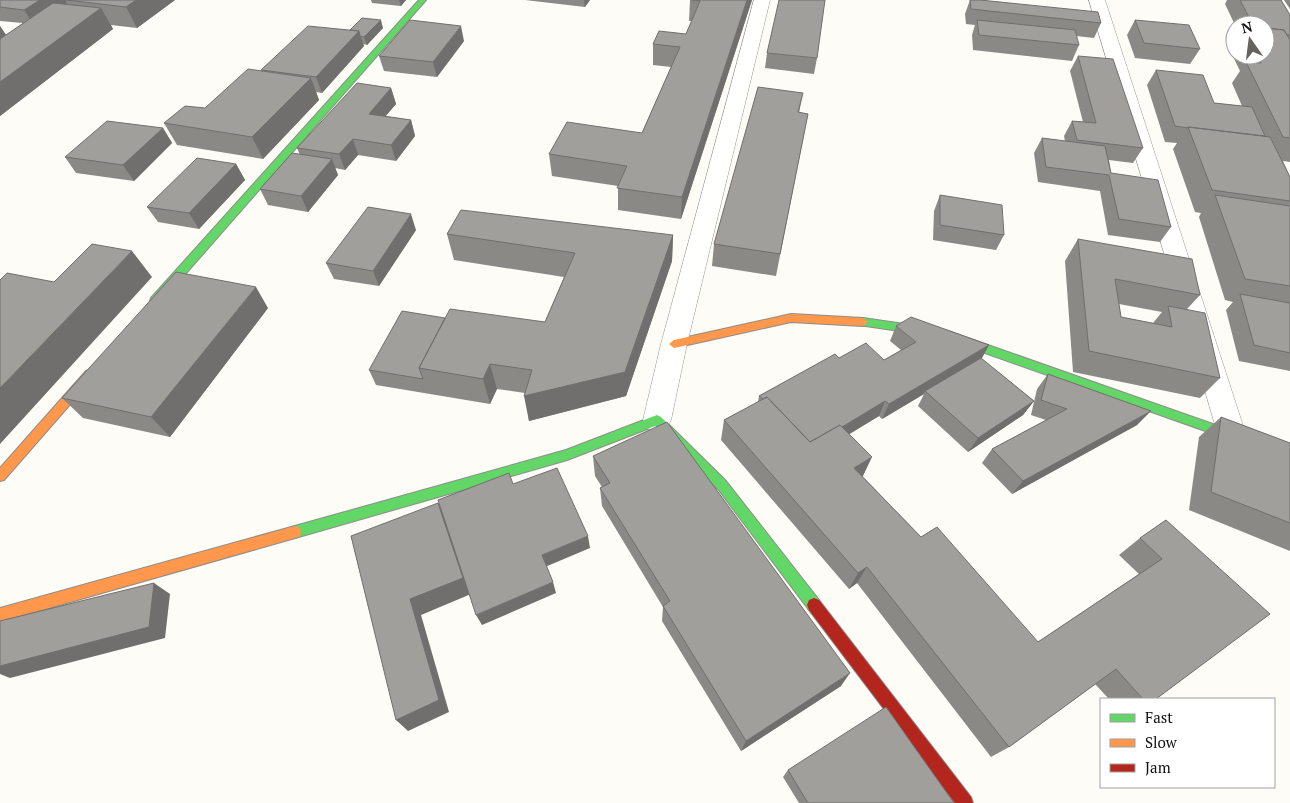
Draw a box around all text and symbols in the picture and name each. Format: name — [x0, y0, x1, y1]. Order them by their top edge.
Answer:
north arrow — [1225, 15, 1275, 65]
text: N — [1239, 16, 1255, 37]
legend — [1100, 698, 1275, 788]
text: Fast — [1145, 707, 1173, 727]
text: Slow — [1145, 732, 1178, 752]
text: Jam — [1145, 757, 1171, 777]

